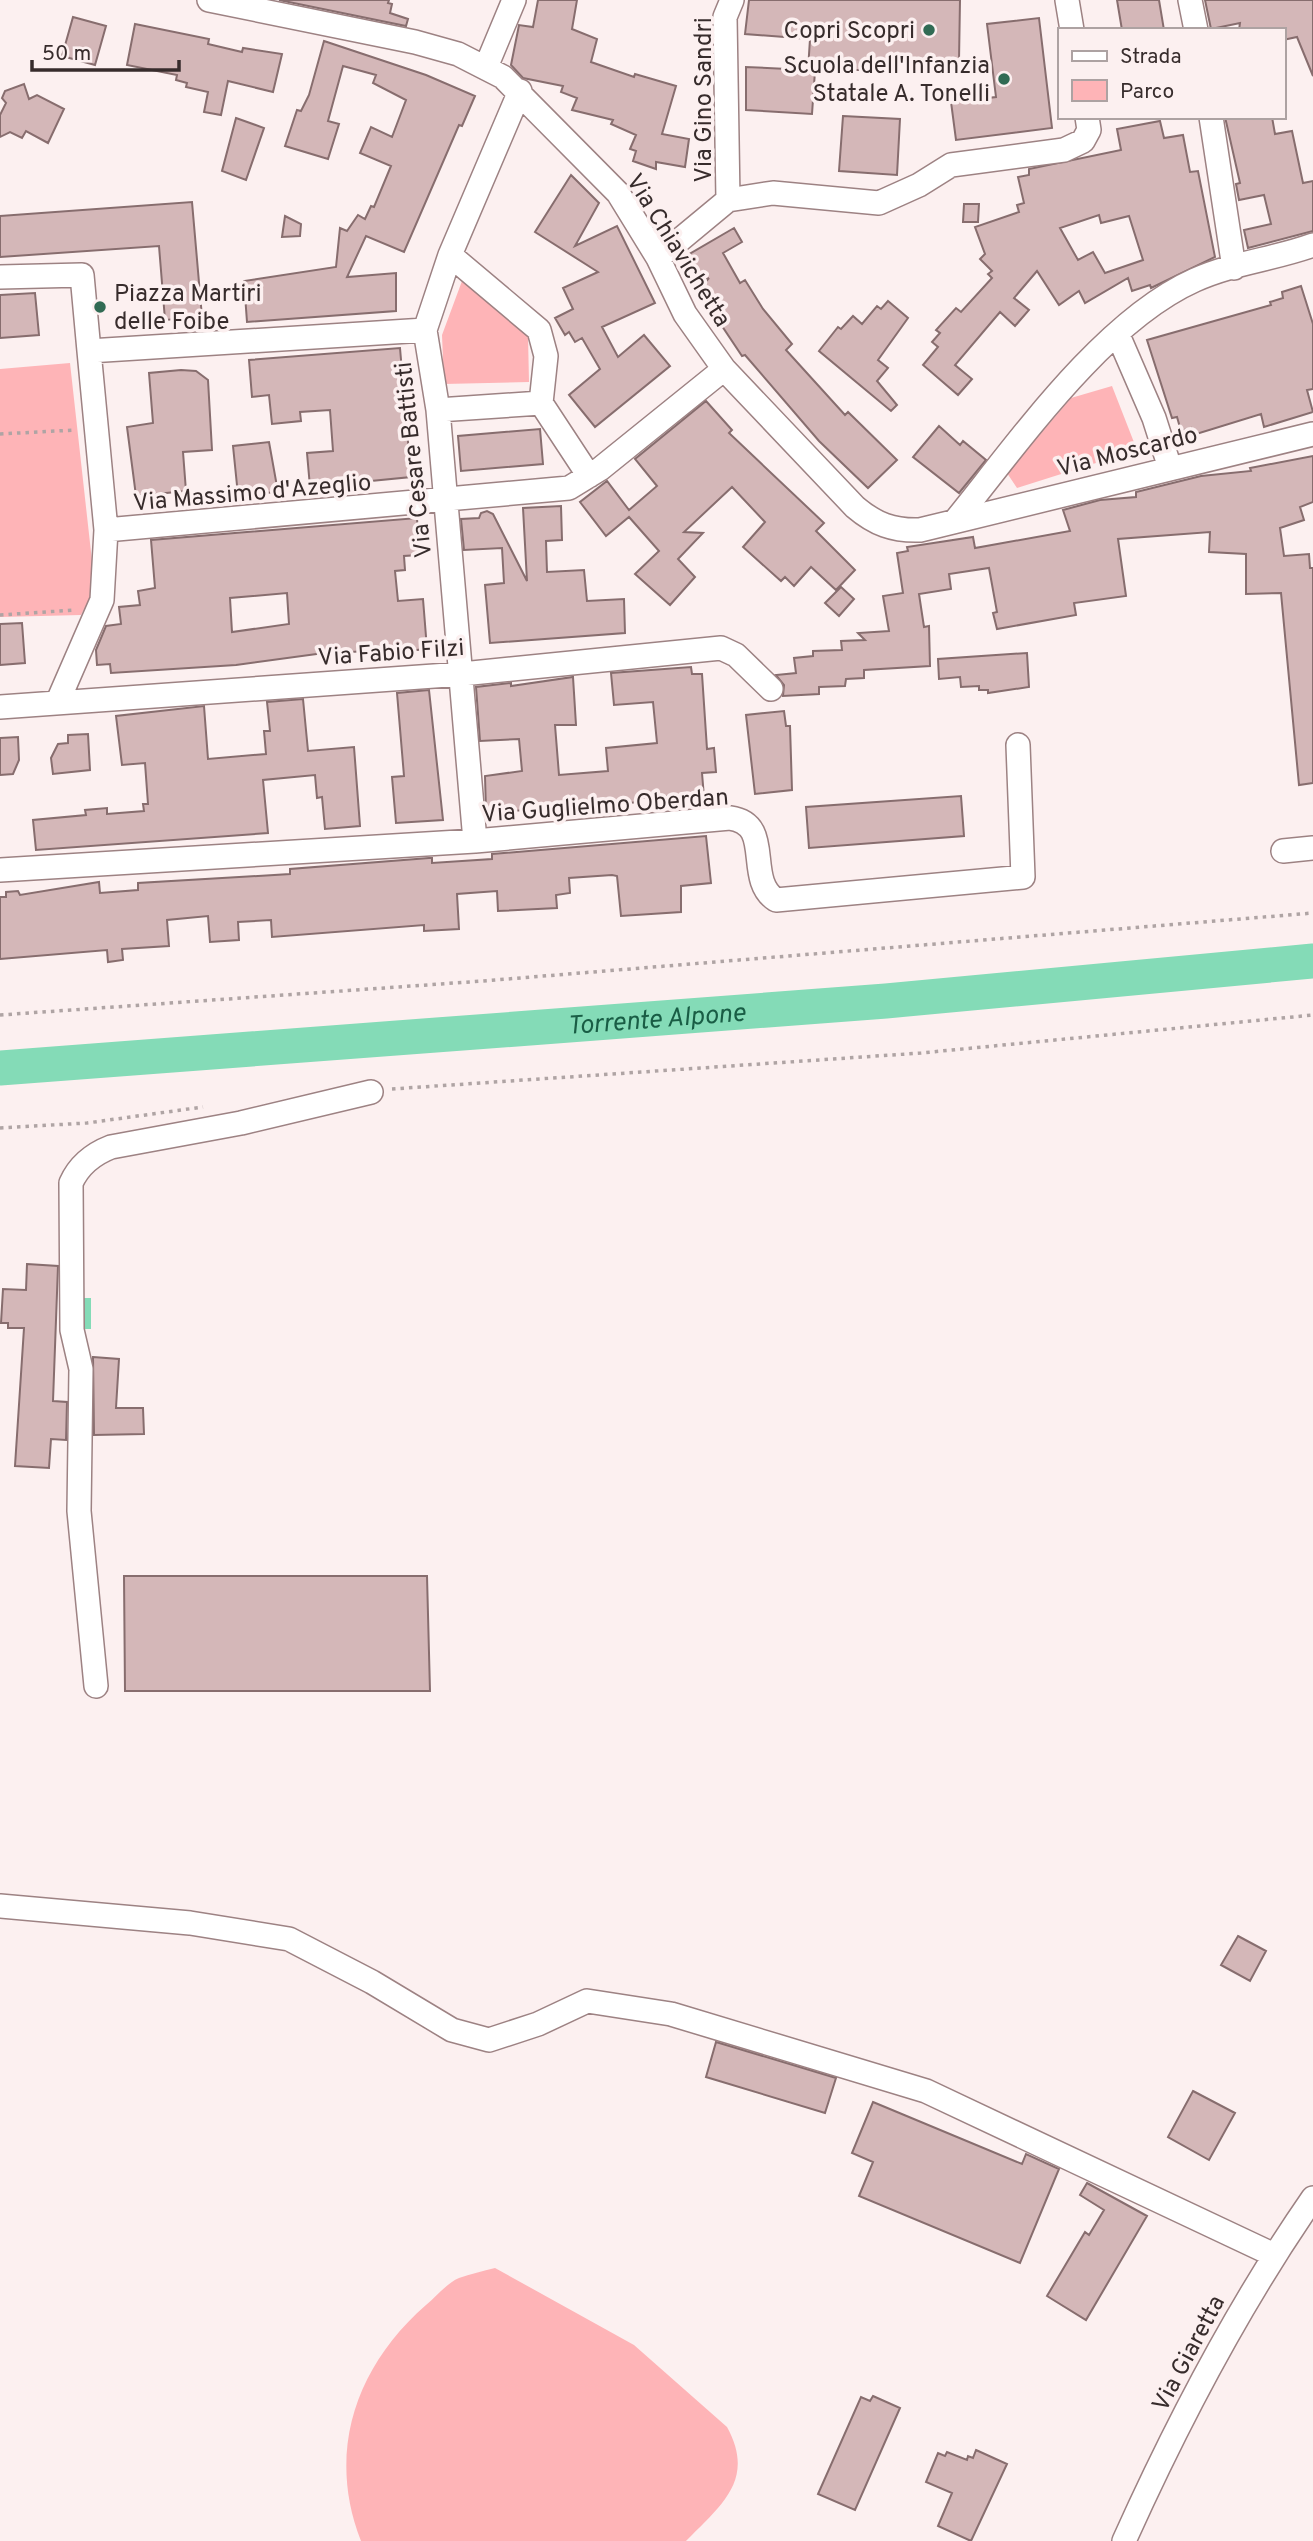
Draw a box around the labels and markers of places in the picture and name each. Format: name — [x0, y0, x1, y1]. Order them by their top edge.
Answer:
place label: Copri Scopri — [784, 17, 915, 47]
marker: Copri Scopri — [921, 22, 937, 38]
place label: Scuola dell'Infanzia Statale A. Tonelli — [783, 52, 990, 110]
marker: Scuola dell'Infanzia Statale A. Tonelli — [996, 71, 1012, 87]
place label: Piazza Martiri delle Foibe — [114, 280, 262, 338]
marker: Piazza Martiri delle Foibe — [92, 299, 108, 315]

